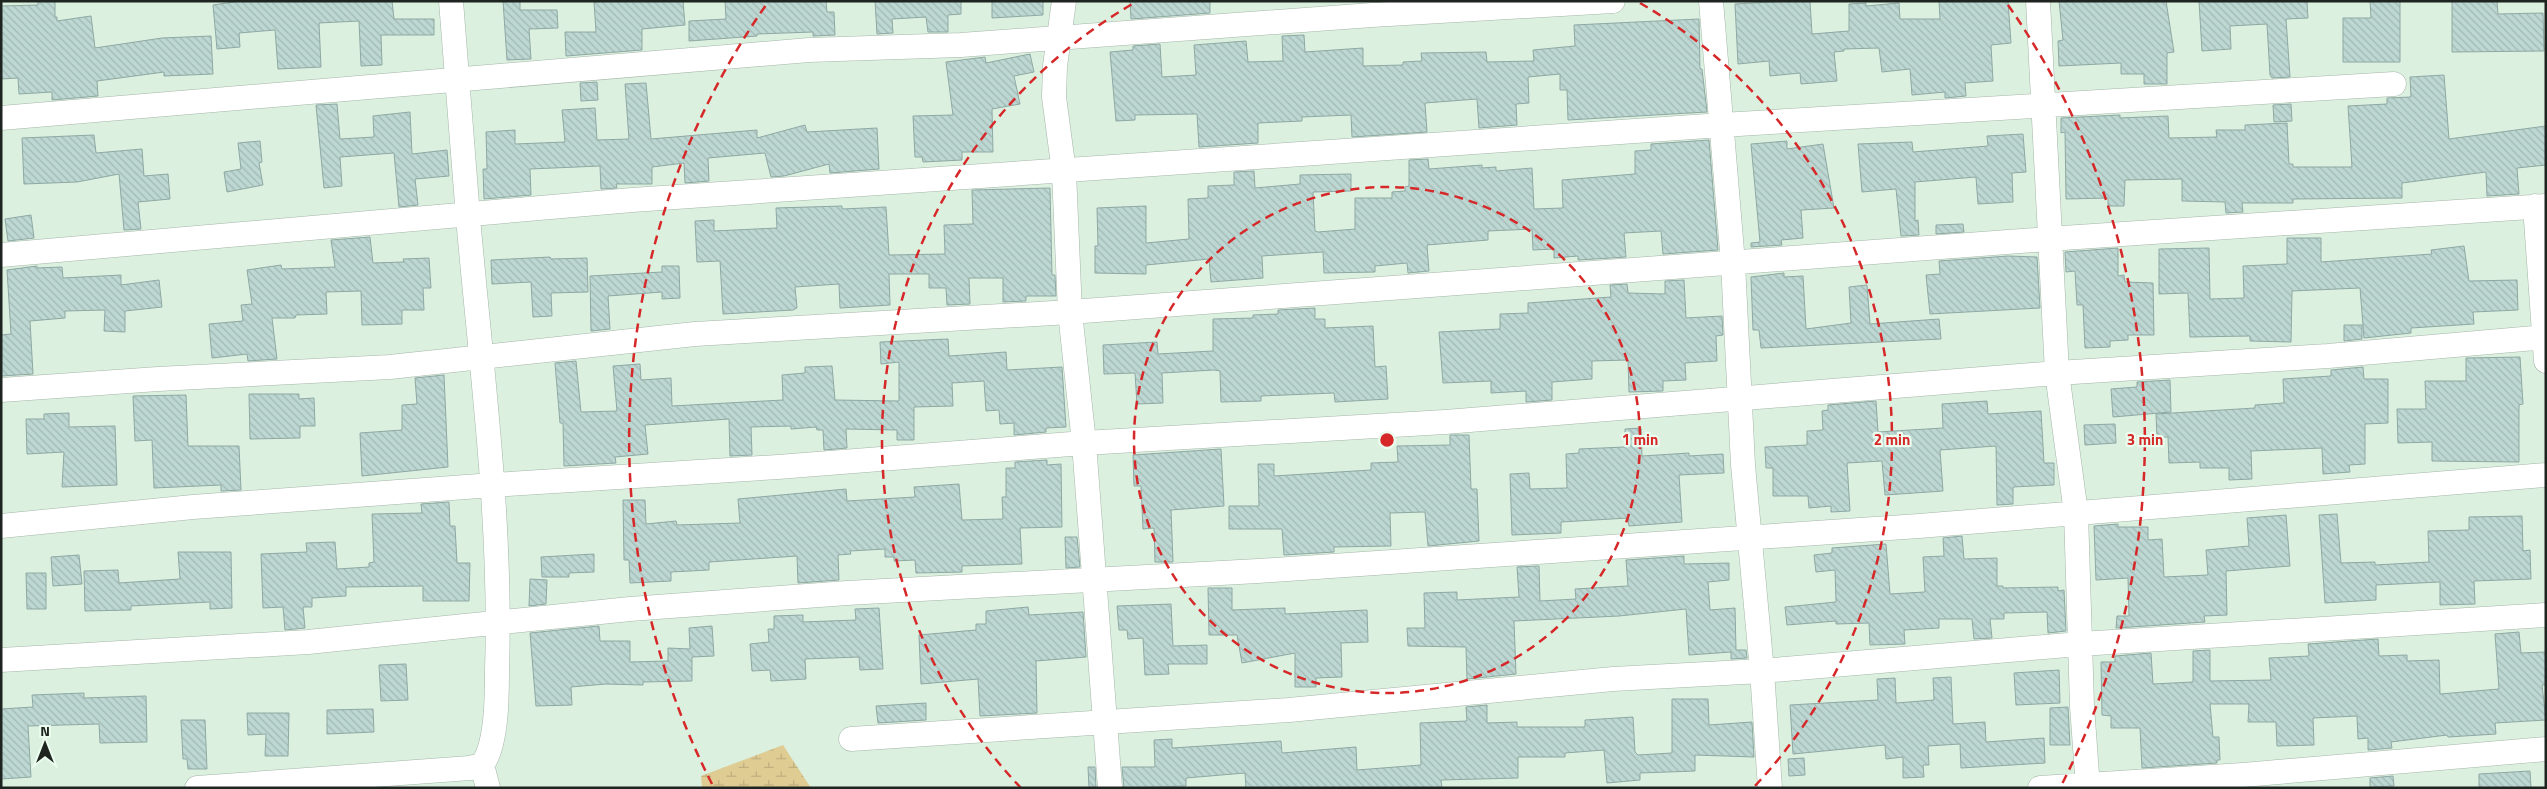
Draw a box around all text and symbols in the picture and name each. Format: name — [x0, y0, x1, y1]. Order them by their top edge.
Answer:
text: 1 min — [1622, 428, 1658, 451]
text: 2 min — [1874, 428, 1910, 451]
text: 3 min — [2127, 428, 2163, 451]
centre of rings — [1378, 431, 1396, 449]
north arrow — [20, 719, 70, 769]
text: N — [40, 720, 50, 741]

